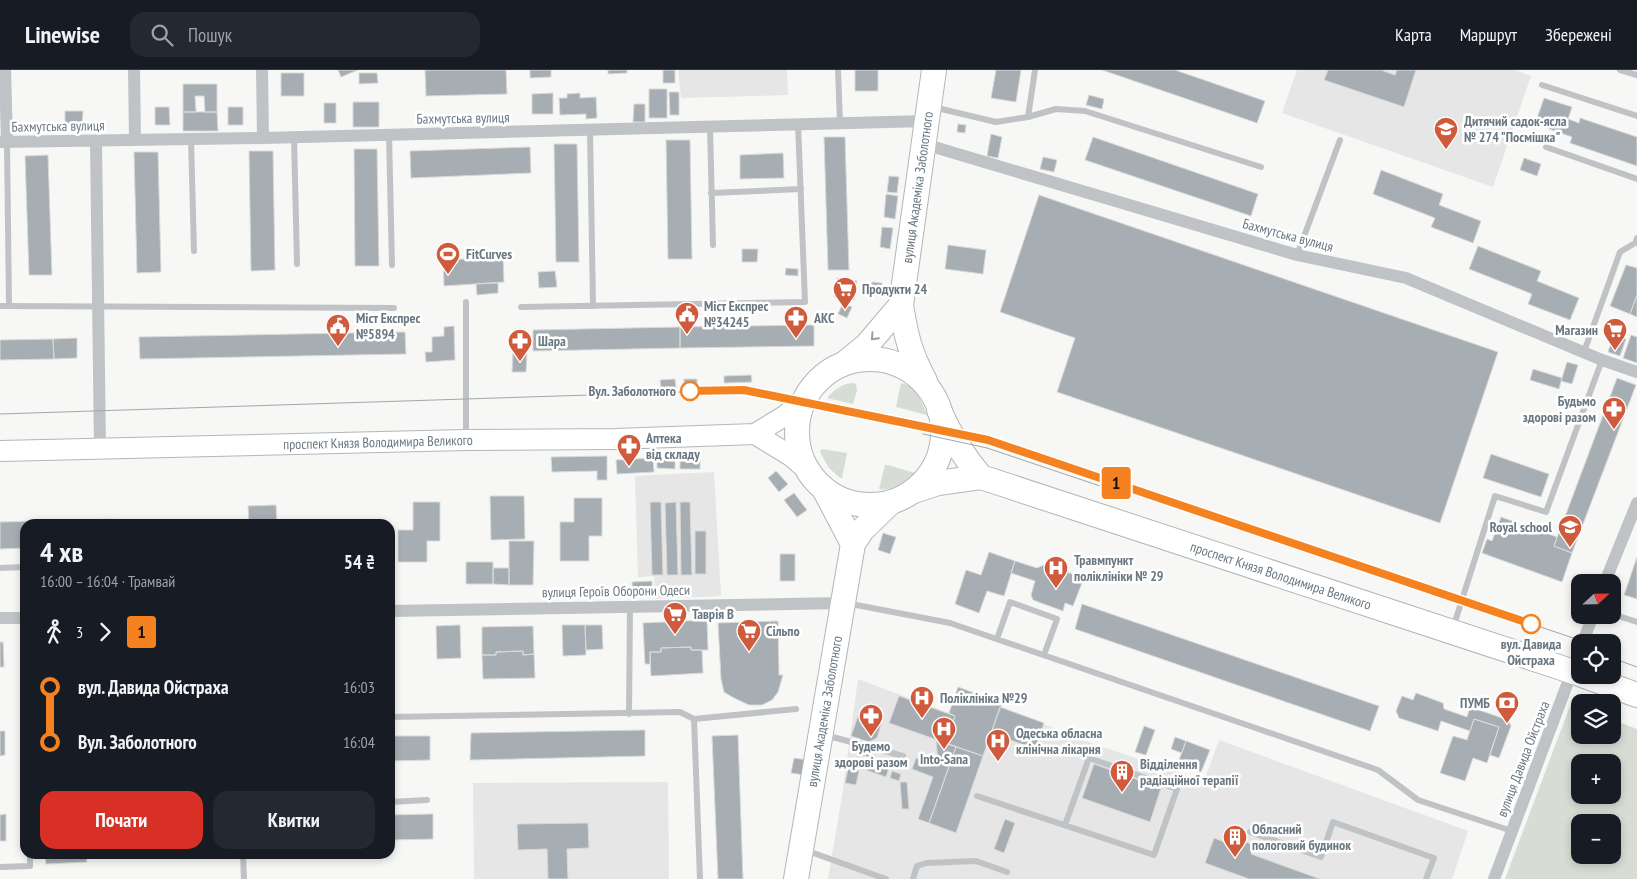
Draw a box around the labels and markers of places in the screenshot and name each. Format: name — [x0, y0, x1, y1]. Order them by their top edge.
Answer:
place label: Дитячий садок-ясла № 274 "Посмішка" — [1464, 112, 1567, 146]
school or university icon: Дитячий садок-ясла № 274 "Посмішка" — [1433, 116, 1459, 150]
sports icon: FitCurves — [435, 241, 461, 275]
place label: FitCurves — [466, 245, 512, 263]
supermarket icon: Продукти 24 — [832, 276, 858, 310]
place label: Продукти 24 — [862, 280, 928, 298]
place label: Міст Експрес №34245 — [704, 297, 769, 331]
public building icon: Міст Експрес №34245 — [674, 301, 700, 335]
pharmacy icon: АКС — [783, 305, 809, 339]
place label: Міст Експрес №5894 — [356, 309, 421, 343]
place label: АКС — [813, 309, 835, 327]
public building icon: Міст Експрес №5894 — [325, 313, 351, 347]
supermarket icon: Магазин — [1602, 317, 1628, 351]
place label: Магазин — [1555, 321, 1598, 339]
pharmacy icon: Шара — [507, 328, 533, 362]
place label: Шара — [538, 332, 566, 350]
marker: Вул. Заболотного — [680, 381, 700, 401]
place label: Вул. Заболотного — [588, 382, 676, 400]
place label: Будьмо здорові разом — [1523, 392, 1596, 426]
pharmacy icon: Будьмо здорові разом — [1601, 396, 1627, 430]
place label: Аптека від складу — [645, 429, 700, 463]
pharmacy icon: Аптека від складу — [616, 433, 642, 467]
school or university icon: Royal school — [1557, 514, 1583, 548]
place label: Royal school — [1490, 518, 1553, 536]
place label: Травмпункт поліклініки № 29 — [1074, 551, 1164, 585]
hospital icon: Травмпункт поліклініки № 29 — [1043, 555, 1069, 589]
supermarket icon: Таврія В — [662, 601, 688, 635]
place label: Таврія В — [692, 605, 734, 623]
marker: вул. Давида Ойстраха — [1521, 614, 1541, 634]
supermarket icon: Сільпо — [736, 618, 762, 652]
place label: Сільпо — [766, 622, 800, 640]
place label: вул. Давида Ойстраха — [1501, 635, 1561, 669]
hospital icon: Поліклініка №29 — [909, 685, 935, 719]
place label: Поліклініка №29 — [940, 689, 1028, 707]
bank icon: ПУМБ — [1494, 690, 1520, 724]
place label: ПУМБ — [1460, 694, 1490, 712]
pharmacy icon: Будемо здорові разом — [858, 703, 884, 737]
hospital icon: Into-Sana — [931, 716, 957, 750]
place label: Одеська обласна клінічна лікарня — [1016, 724, 1102, 758]
hospital icon: Одеська обласна клінічна лікарня — [985, 728, 1011, 762]
place label: Будемо здорові разом — [834, 737, 908, 771]
place label: Into-Sana — [920, 750, 968, 768]
place label: Відділення радіаційної терапії — [1140, 755, 1239, 789]
building icon: Відділення радіаційної терапії — [1109, 759, 1135, 793]
place label: Обласний пологовий будинок — [1252, 820, 1351, 854]
building icon: Обласний пологовий будинок — [1222, 824, 1248, 858]

